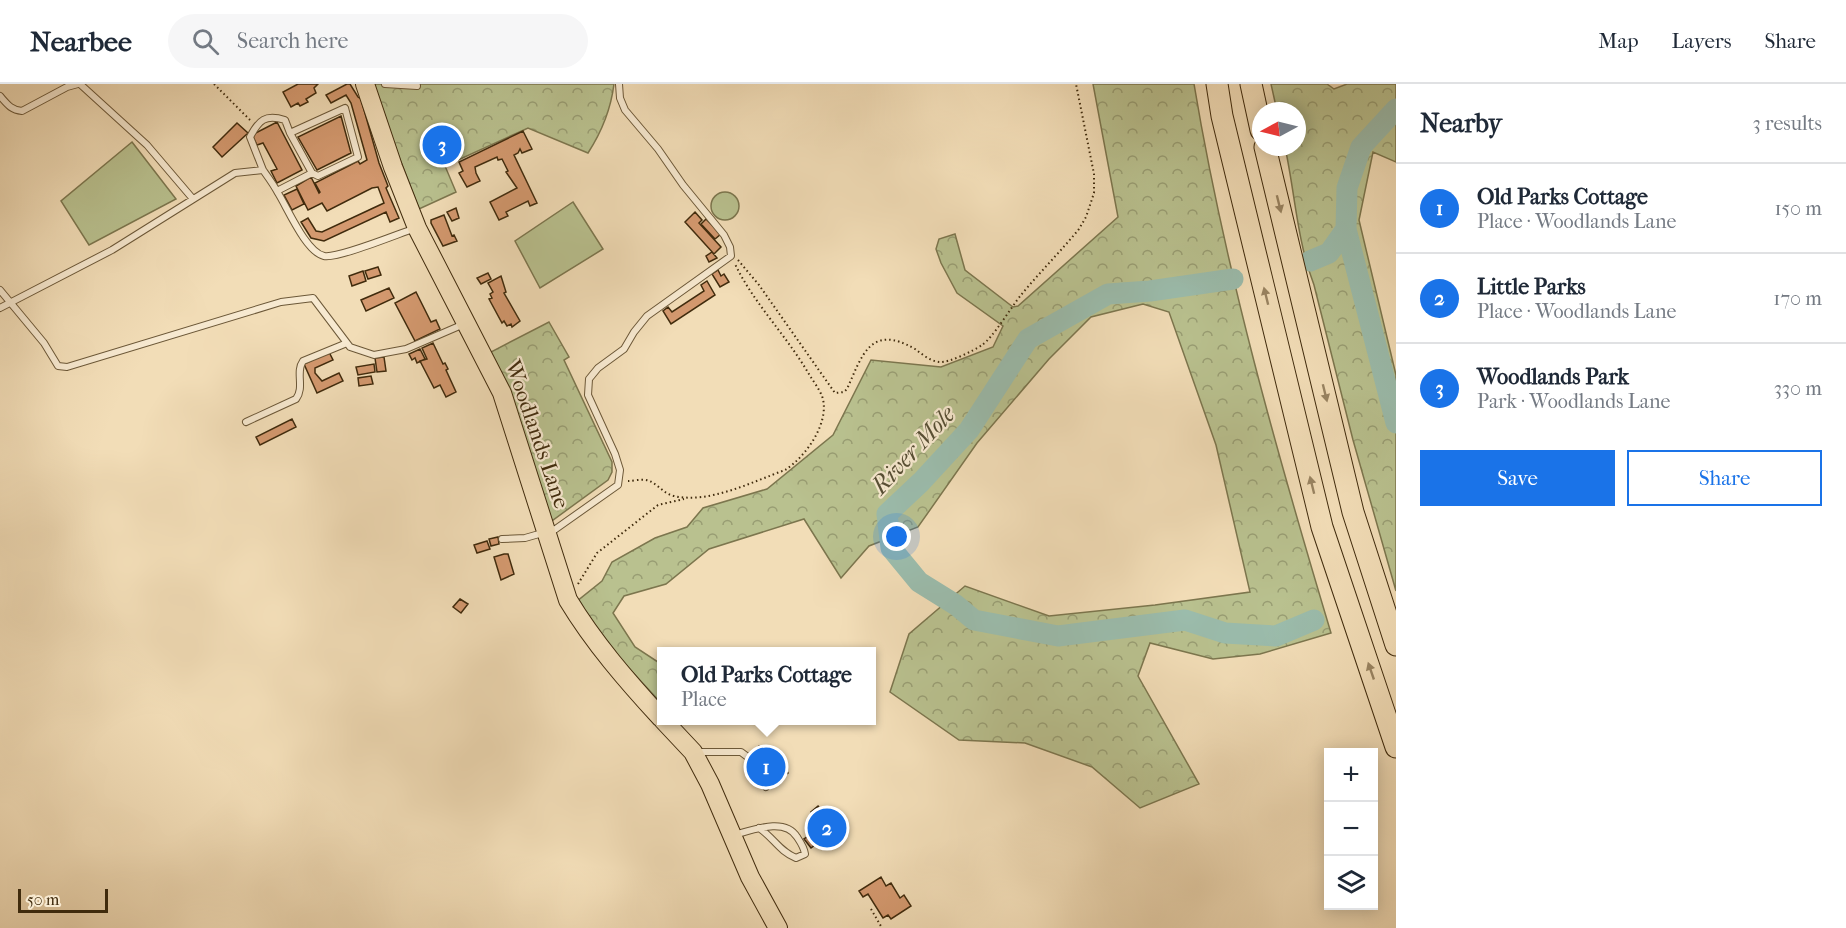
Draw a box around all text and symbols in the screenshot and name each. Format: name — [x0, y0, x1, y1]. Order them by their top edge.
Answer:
search box — [168, 14, 588, 68]
text: Nearbee — [30, 25, 132, 58]
icon: search — [189, 25, 222, 58]
text: Search here — [237, 28, 348, 54]
text: Map — [1598, 29, 1639, 53]
text: Layers — [1672, 29, 1731, 53]
text: Share — [1764, 29, 1816, 53]
north arrow — [1252, 102, 1306, 156]
text: Nearby — [1420, 108, 1502, 139]
text: 3 results — [1753, 112, 1822, 135]
pin: 3 — [422, 122, 462, 168]
text: Old Parks Cottage — [1477, 184, 1648, 210]
one-way arrow — [1274, 195, 1284, 213]
text: 1 — [1436, 197, 1443, 220]
text: 150 m — [1774, 197, 1822, 220]
text: Place · Woodlands Lane — [1477, 210, 1676, 233]
text: Little Parks — [1477, 274, 1586, 300]
one-way arrow — [1260, 287, 1270, 305]
text: 2 — [1434, 287, 1445, 310]
text: 170 m — [1773, 287, 1822, 310]
text: Place · Woodlands Lane — [1477, 300, 1676, 323]
street label: Woodlands Lane — [499, 356, 575, 512]
text: Woodlands Park — [1477, 364, 1629, 390]
text: 3 — [1435, 377, 1444, 400]
text: 330 m — [1774, 377, 1822, 400]
one-way arrow — [1320, 384, 1330, 403]
text: Park · Woodlands Lane — [1477, 390, 1671, 413]
water label: River Mole — [864, 400, 961, 501]
button: Save — [1420, 450, 1615, 506]
button: Share — [1627, 450, 1822, 506]
one-way arrow — [1306, 476, 1316, 495]
your location — [882, 522, 911, 551]
popup — [657, 647, 876, 725]
text: Old Parks Cottage — [681, 662, 852, 688]
one-way arrow — [1365, 662, 1375, 680]
text: Place — [681, 688, 727, 711]
pin: 1 — [746, 744, 786, 790]
map controls — [1324, 748, 1378, 910]
button: + — [1324, 748, 1378, 802]
button: − — [1324, 802, 1378, 856]
pin: 2 — [808, 806, 846, 850]
button: layers — [1324, 856, 1378, 910]
scale bar — [18, 886, 108, 914]
text: 50 m — [27, 890, 59, 909]

